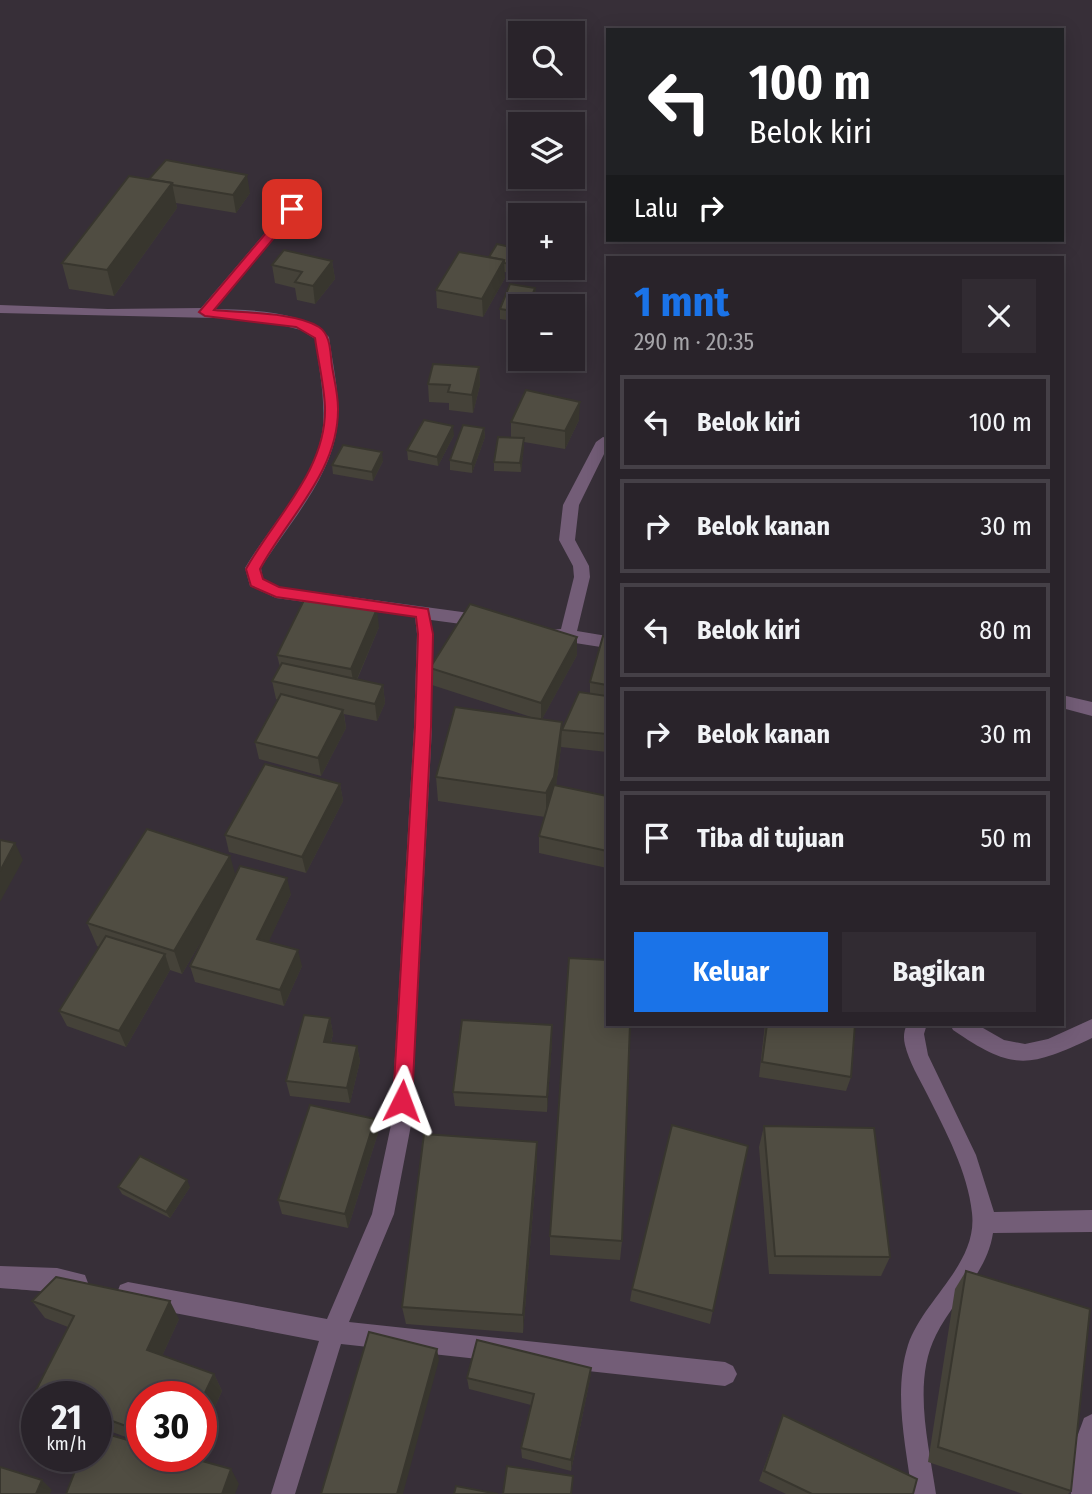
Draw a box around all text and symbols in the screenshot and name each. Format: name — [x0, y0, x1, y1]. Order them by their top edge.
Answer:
map controls — [508, 21, 585, 371]
button: search — [508, 21, 585, 98]
text: 100 m — [749, 53, 871, 112]
icon: left — [634, 56, 725, 147]
button: layers — [508, 112, 585, 189]
text: Belok kiri — [749, 113, 872, 151]
pin — [262, 179, 322, 239]
icon: right — [692, 189, 730, 227]
icon: arrive — [273, 190, 311, 228]
text: Lalu — [634, 193, 678, 224]
button: + — [508, 203, 585, 280]
text: 1 mnt — [634, 277, 729, 327]
button: close — [962, 279, 1036, 353]
button: − — [508, 294, 585, 371]
text: 290 m · 20:35 — [634, 328, 754, 356]
icon: left — [638, 403, 676, 441]
text: Belok kiri — [697, 407, 800, 438]
text: 100 m — [969, 407, 1032, 438]
icon: right — [638, 507, 676, 545]
text: Belok kanan — [697, 511, 830, 542]
text: 30 m — [981, 511, 1032, 542]
icon: left — [638, 611, 676, 649]
text: Belok kiri — [697, 615, 800, 646]
text: 80 m — [979, 615, 1032, 646]
icon: right — [638, 715, 676, 753]
text: Belok kanan — [697, 719, 830, 750]
text: 30 m — [981, 719, 1032, 750]
icon: arrive — [638, 819, 676, 857]
text: Tiba di tujuan — [697, 823, 844, 854]
text: 50 m — [980, 823, 1032, 854]
button: Keluar — [634, 932, 828, 1012]
button: Bagikan — [842, 932, 1036, 1012]
position arrow — [365, 1064, 439, 1138]
speed limit sign: 30 — [126, 1381, 217, 1472]
text: 21 — [51, 1396, 82, 1438]
text: km/h — [46, 1433, 87, 1455]

